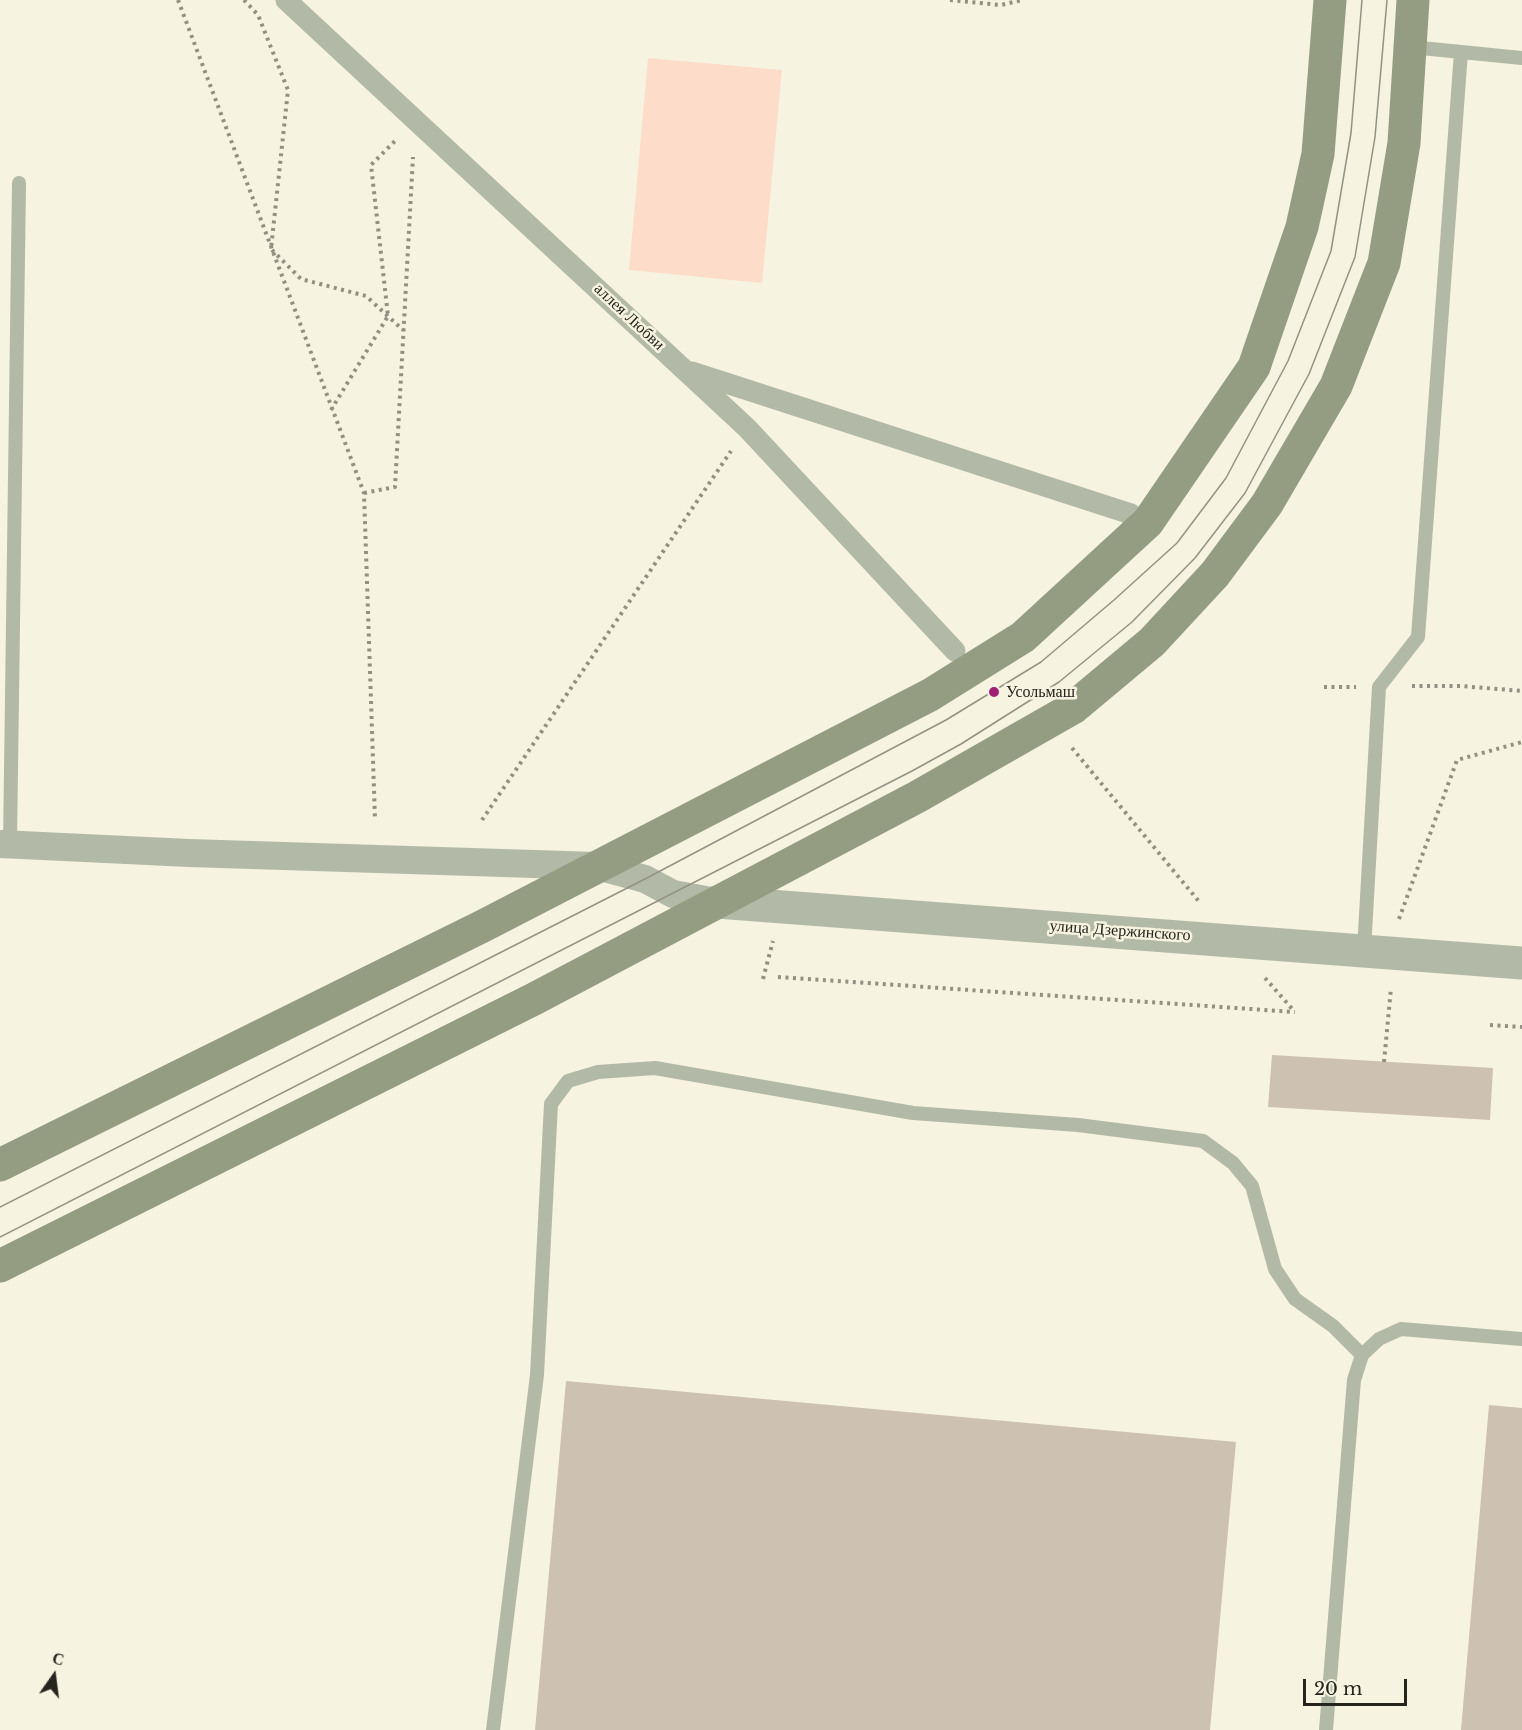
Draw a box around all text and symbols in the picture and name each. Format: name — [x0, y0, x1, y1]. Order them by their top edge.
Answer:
street label: аллея Любви — [590, 280, 668, 354]
place label: Усольмаш — [1006, 682, 1075, 702]
marker: Усольмаш — [987, 685, 1001, 699]
street label: улица Дзержинского — [1049, 916, 1191, 946]
north arrow — [24, 1646, 84, 1706]
text: С — [50, 1647, 66, 1670]
scale bar — [1306, 1667, 1410, 1705]
text: 20 m — [1314, 1678, 1362, 1700]

